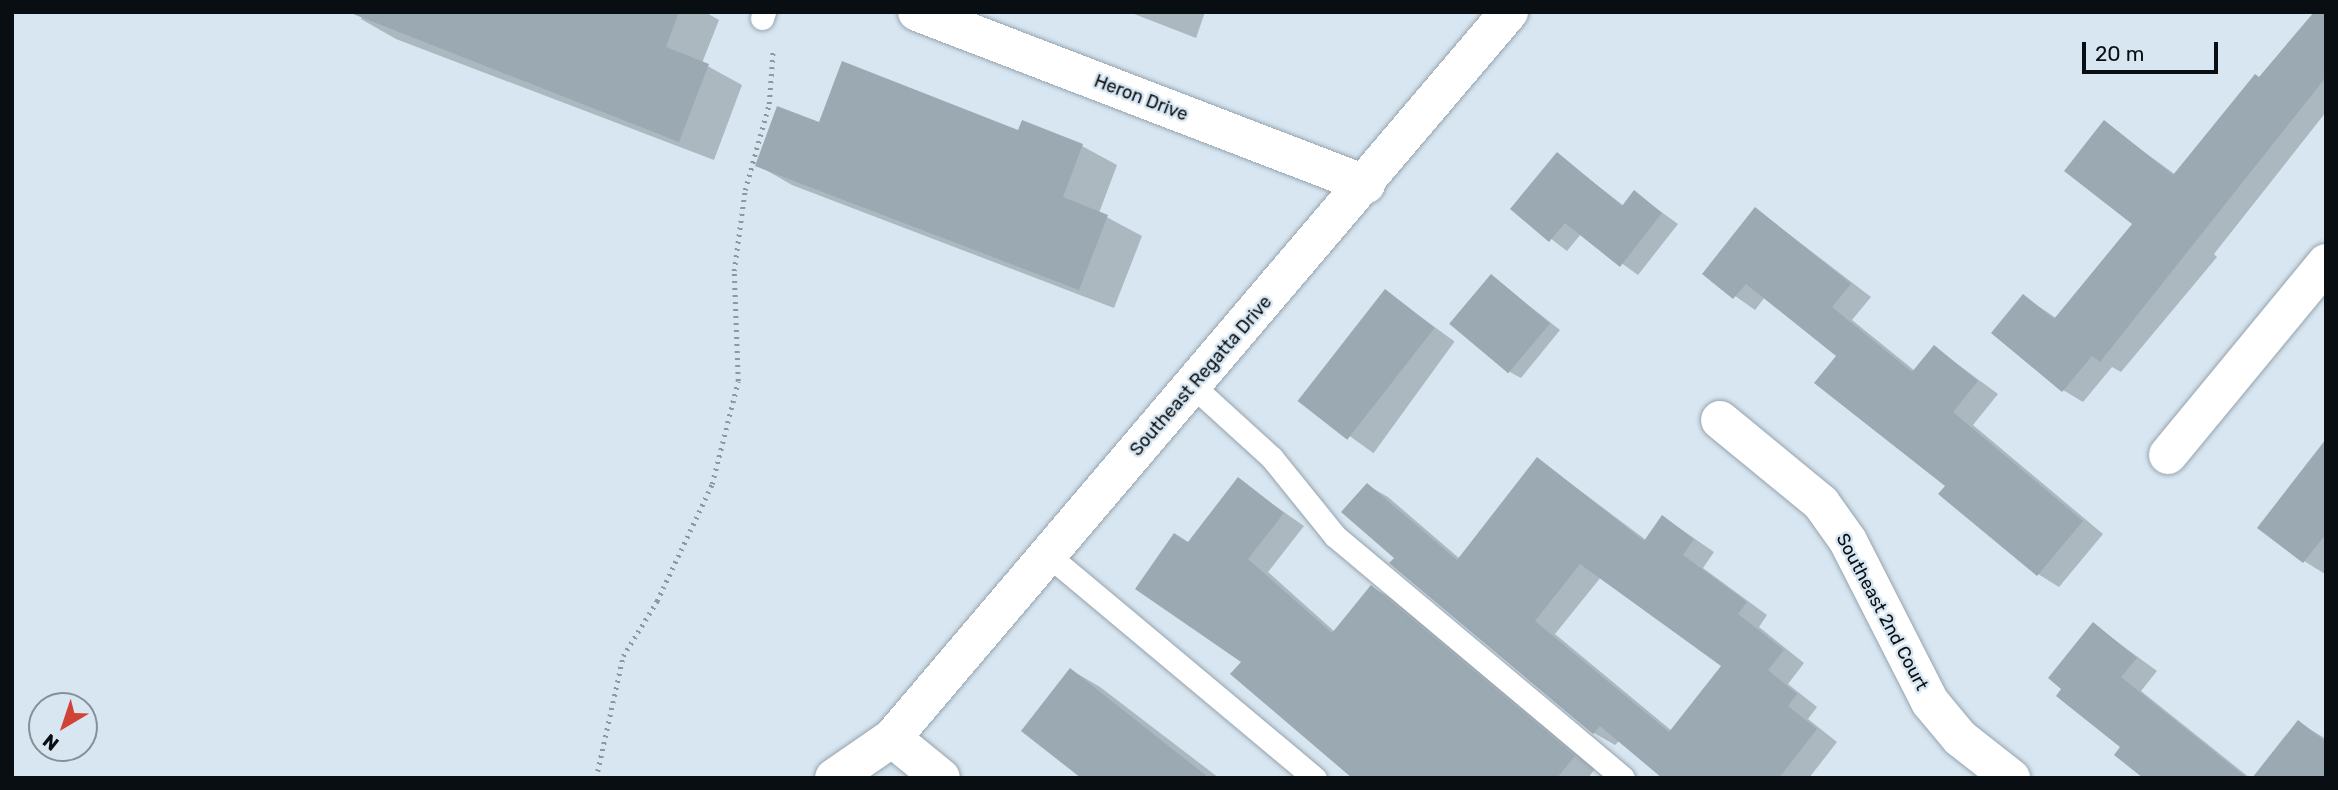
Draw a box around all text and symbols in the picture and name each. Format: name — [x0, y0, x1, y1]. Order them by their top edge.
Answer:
scale bar — [2086, 28, 2222, 72]
text: 20 m — [2095, 41, 2144, 66]
street label: Heron Drive — [1091, 70, 1191, 126]
street label: Southeast Regatta Drive — [1126, 292, 1276, 460]
street label: Southeast 2nd Court — [1831, 530, 1933, 694]
north arrow — [28, 692, 98, 762]
text: N — [38, 729, 63, 755]

